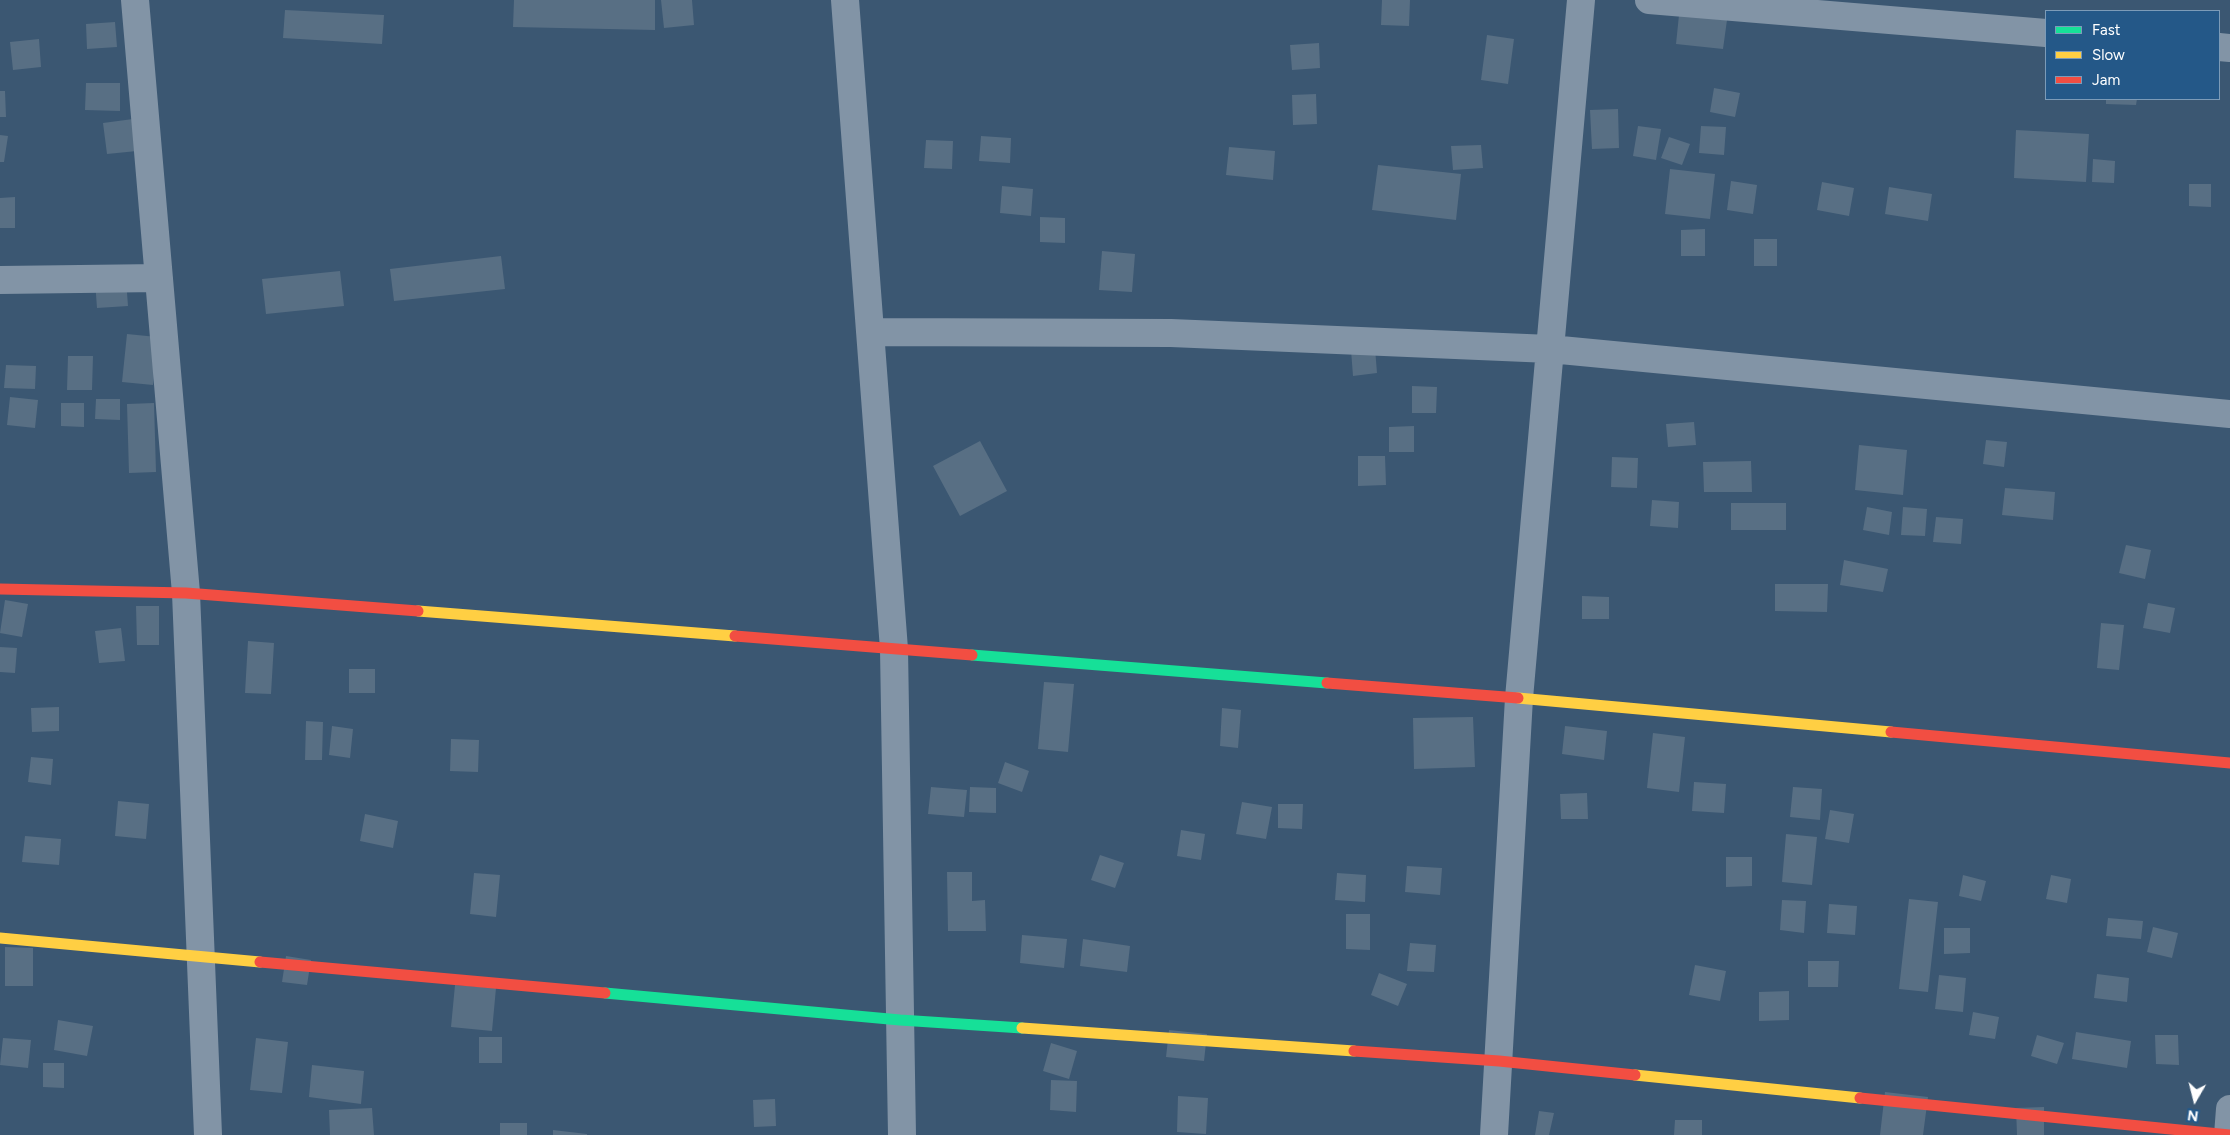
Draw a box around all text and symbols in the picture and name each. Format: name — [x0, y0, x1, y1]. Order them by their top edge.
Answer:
legend — [2045, 10, 2220, 100]
text: Fast — [2092, 21, 2120, 39]
text: Slow — [2092, 46, 2125, 64]
text: Jam — [2092, 71, 2120, 89]
north arrow — [2170, 1075, 2220, 1125]
text: N — [2186, 1106, 2199, 1125]

